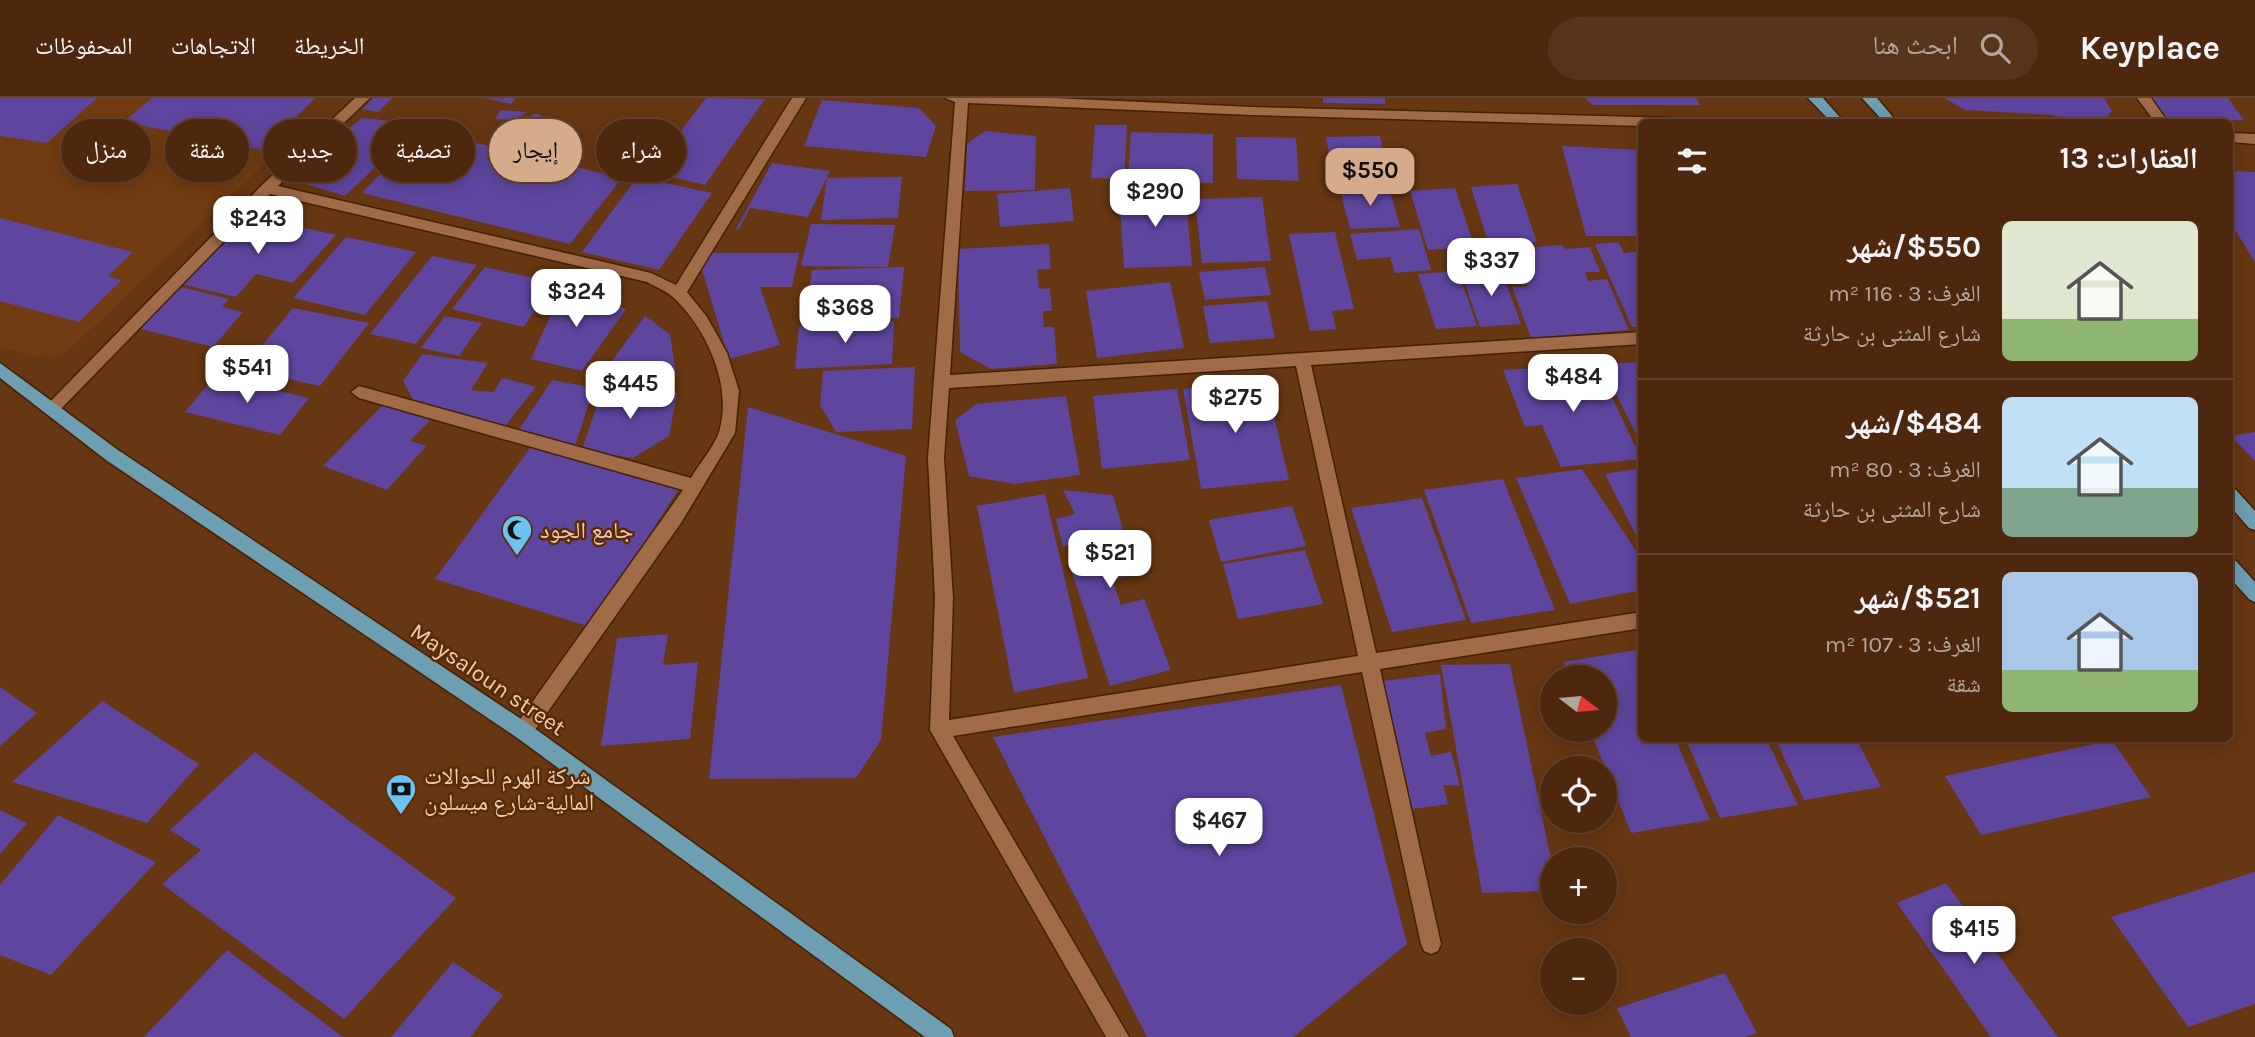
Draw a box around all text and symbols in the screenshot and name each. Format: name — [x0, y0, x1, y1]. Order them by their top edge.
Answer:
search box — [1548, 17, 2038, 80]
icon: search — [1976, 29, 2014, 67]
text: Keyplace — [2080, 29, 2220, 67]
text: ابحث هنا — [1872, 30, 1958, 61]
text: المحفوظات — [35, 32, 133, 60]
text: الاتجاهات — [171, 32, 256, 60]
text: الخريطة — [294, 32, 365, 60]
chip: منزل — [61, 119, 151, 182]
chip: شقة — [165, 119, 249, 182]
chip: جديد — [263, 119, 357, 182]
chip: تصفية — [371, 119, 475, 182]
chip: إيجار — [489, 119, 582, 182]
chip: شراء — [596, 119, 686, 182]
text: العقارات: 13 — [2059, 140, 2198, 176]
icon: filters — [1673, 142, 1711, 180]
pin: $550 — [1329, 148, 1411, 208]
text: $550 — [1341, 157, 1399, 184]
pin: $290 — [1114, 170, 1196, 229]
text: $290 — [1126, 178, 1184, 205]
pin: $243 — [217, 197, 299, 256]
text: $243 — [229, 205, 287, 232]
text: $550/شهر — [1848, 229, 1981, 265]
pin: $337 — [1450, 238, 1532, 298]
text: $337 — [1463, 247, 1519, 274]
icon: home — [2058, 249, 2142, 333]
pin: $324 — [535, 270, 617, 329]
text: $324 — [547, 278, 605, 305]
text: الغرف: 3 · 116 m² — [1828, 280, 1981, 307]
pin: $368 — [804, 286, 886, 345]
text: $368 — [816, 294, 874, 321]
text: شارع المثنى بن حارثة — [1803, 320, 1981, 347]
pin: $541 — [206, 345, 288, 405]
text: $541 — [221, 354, 273, 381]
pin: $484 — [1532, 354, 1614, 414]
pin: $445 — [589, 362, 671, 421]
text: $484 — [1544, 363, 1602, 390]
text: $445 — [602, 370, 658, 397]
pin: $275 — [1194, 376, 1276, 435]
text: $275 — [1208, 384, 1262, 411]
text: $484/شهر — [1846, 405, 1981, 441]
icon: home — [2058, 425, 2142, 509]
text: الغرف: 3 · 80 m² — [1829, 456, 1981, 483]
text: شارع المثنى بن حارثة — [1803, 496, 1981, 523]
mosque icon: جامع الجود — [500, 513, 534, 557]
place label: جامع الجود — [540, 517, 633, 545]
pin: $521 — [1069, 531, 1151, 590]
text: $521 — [1084, 539, 1136, 566]
text: $521/شهر — [1855, 580, 1981, 616]
icon: home — [2058, 600, 2142, 684]
street label: Maysaloun street — [405, 618, 571, 741]
text: الغرف: 3 · 107 m² — [1825, 631, 1981, 658]
north arrow — [1540, 665, 1617, 742]
map controls — [1540, 665, 1617, 1015]
text: شقة — [1947, 671, 1981, 698]
button: locate — [1540, 756, 1617, 833]
place label: شركة الهرم للحوالات المالية-شارع ميسلون — [424, 763, 594, 817]
bank icon: شركة الهرم للحوالات المالية-شارع ميسلون — [384, 772, 418, 816]
pin: $467 — [1178, 798, 1260, 858]
text: $467 — [1192, 807, 1246, 834]
button: + — [1540, 847, 1617, 924]
pin: $415 — [1933, 906, 2015, 966]
text: $415 — [1948, 915, 2000, 942]
button: − — [1540, 938, 1617, 1015]

